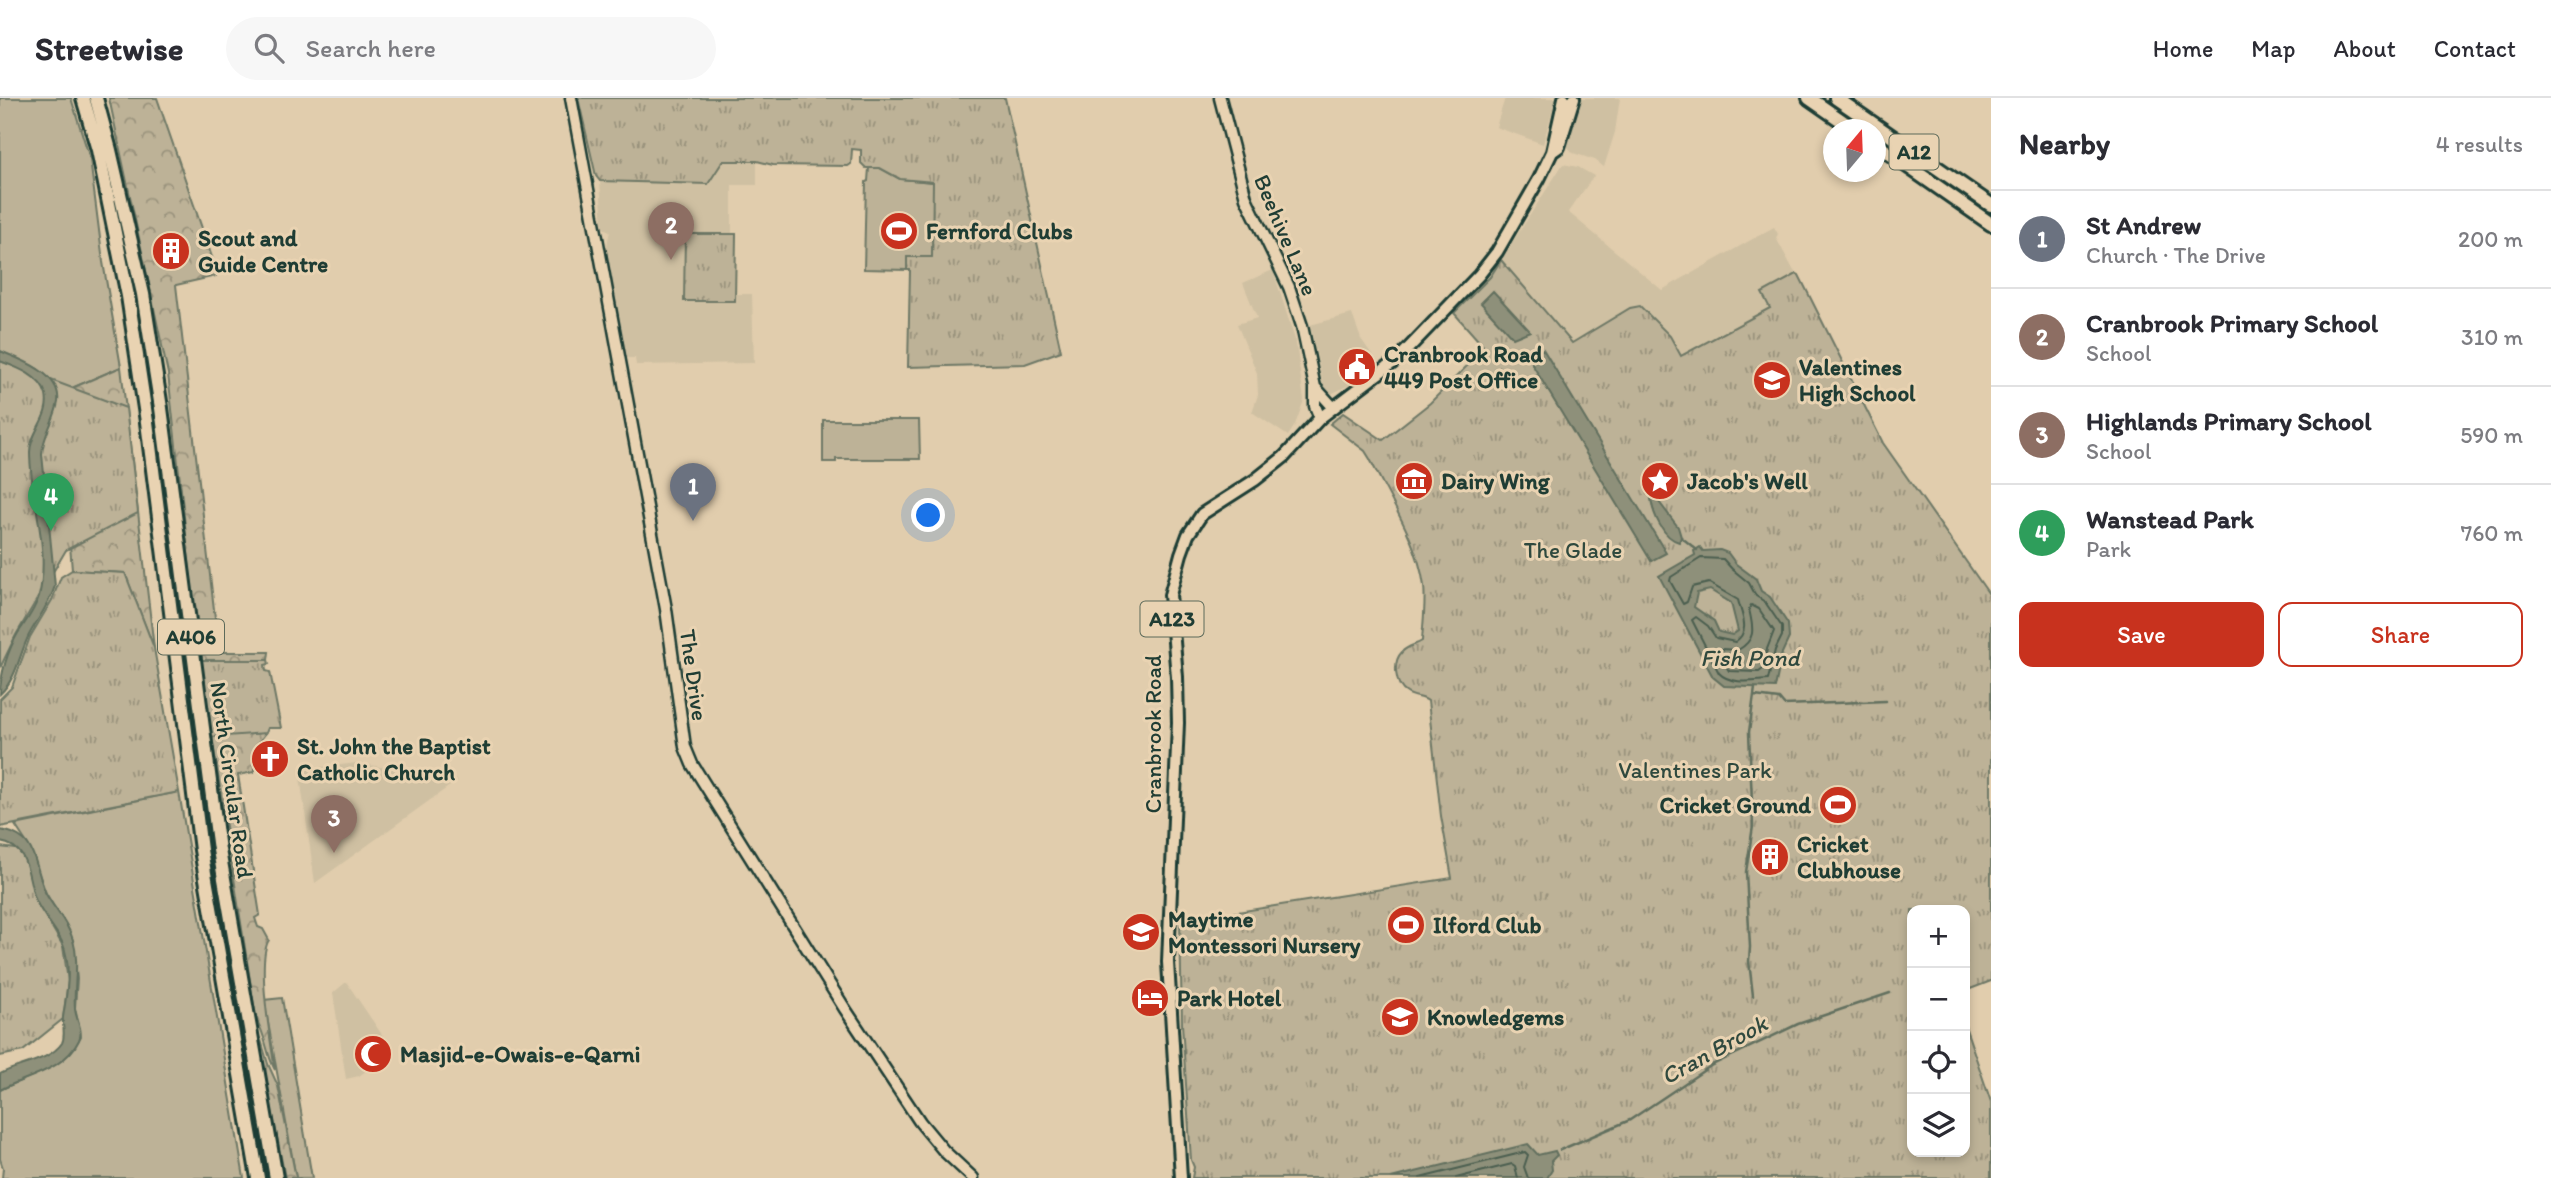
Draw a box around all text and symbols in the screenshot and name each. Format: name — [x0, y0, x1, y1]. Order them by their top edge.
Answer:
search box — [226, 17, 716, 80]
text: Streetwise — [35, 29, 184, 68]
icon: search — [250, 29, 288, 67]
text: Search here — [306, 32, 436, 64]
text: Home — [2153, 34, 2213, 63]
text: Map — [2251, 34, 2295, 63]
text: About — [2333, 34, 2396, 63]
text: Contact — [2434, 34, 2516, 63]
north arrow — [1823, 119, 1886, 182]
text: Nearby — [2019, 125, 2110, 162]
text: 4 results — [2436, 130, 2523, 158]
road number: A12 — [1890, 134, 1938, 170]
street label: Beehive Lane — [1248, 170, 1324, 300]
pin: 2 — [648, 202, 694, 260]
text: St Andrew — [2086, 209, 2201, 241]
sports icon: Fernford Clubs — [878, 210, 920, 252]
place label: Fernford Clubs — [926, 217, 1073, 245]
place label: Scout and Guide Centre — [198, 224, 328, 278]
text: 1 — [2037, 225, 2047, 253]
text: 200 m — [2458, 225, 2523, 253]
building icon: Scout and Guide Centre — [150, 230, 192, 272]
text: Church · The Drive — [2086, 241, 2266, 269]
text: Cranbrook Primary School — [2086, 307, 2378, 339]
text: 2 — [2036, 323, 2048, 351]
text: 310 m — [2461, 323, 2523, 351]
text: School — [2086, 339, 2151, 367]
place label: Cranbrook Road 449 Post Office — [1384, 340, 1543, 394]
public building icon: Cranbrook Road 449 Post Office — [1336, 346, 1378, 388]
place label: Valentines High School — [1799, 353, 1916, 407]
school or university icon: Valentines High School — [1751, 359, 1793, 401]
text: Highlands Primary School — [2086, 405, 2372, 437]
text: 3 — [2036, 421, 2048, 449]
text: 590 m — [2460, 421, 2523, 449]
text: School — [2086, 437, 2151, 465]
museum icon: Dairy Wing — [1393, 460, 1435, 502]
place icon: Jacob's Well — [1639, 460, 1681, 502]
pin: 1 — [670, 463, 716, 521]
place label: Dairy Wing — [1441, 467, 1551, 495]
place label: Jacob's Well — [1686, 467, 1808, 495]
pin: 4 — [28, 473, 74, 531]
your location — [911, 498, 945, 532]
text: Wanstead Park — [2086, 503, 2254, 535]
text: 4 — [2035, 519, 2049, 547]
text: 760 m — [2461, 519, 2523, 547]
text: Park — [2086, 535, 2131, 563]
park label: The Glade — [1524, 536, 1622, 564]
road number: A123 — [1140, 602, 1204, 636]
button: Save — [2019, 602, 2264, 667]
button: Share — [2278, 602, 2523, 667]
road number: A406 — [158, 620, 224, 654]
street label: The Drive — [674, 627, 714, 723]
water label: Fish Pond — [1700, 643, 1802, 672]
street label: Cranbrook Road — [1139, 654, 1167, 813]
street label: North Circular Road — [204, 680, 260, 880]
place label: St. John the Baptist Catholic Church — [297, 732, 491, 786]
church icon: St. John the Baptist Catholic Church — [249, 738, 291, 780]
park label: Valentines Park — [1618, 756, 1772, 784]
sports icon: Cricket Ground — [1817, 784, 1859, 826]
place label: Cricket Ground — [1660, 791, 1811, 819]
pin: 3 — [311, 795, 357, 853]
place label: Cricket Clubhouse — [1797, 830, 1901, 884]
building icon: Cricket Clubhouse — [1749, 836, 1791, 878]
sports icon: Ilford Club — [1385, 904, 1427, 946]
place label: Maytime Montessori Nursery — [1168, 905, 1361, 959]
map controls — [1907, 905, 1970, 1157]
button: + — [1907, 905, 1970, 968]
school or university icon: Maytime Montessori Nursery — [1120, 911, 1162, 953]
place label: Ilford Club — [1433, 911, 1541, 939]
button: − — [1907, 968, 1970, 1031]
hotel icon: Park Hotel — [1129, 977, 1171, 1019]
place label: Park Hotel — [1177, 984, 1282, 1012]
school or university icon: Knowledgems — [1379, 996, 1421, 1038]
place label: Knowledgems — [1427, 1003, 1564, 1031]
water label: Cran Brook — [1656, 1008, 1773, 1091]
button: locate — [1907, 1031, 1970, 1094]
mosque icon: Masjid-e-Owais-e-Qarni — [352, 1033, 394, 1075]
place label: Masjid-e-Owais-e-Qarni — [400, 1040, 640, 1068]
button: layers — [1907, 1094, 1970, 1157]

